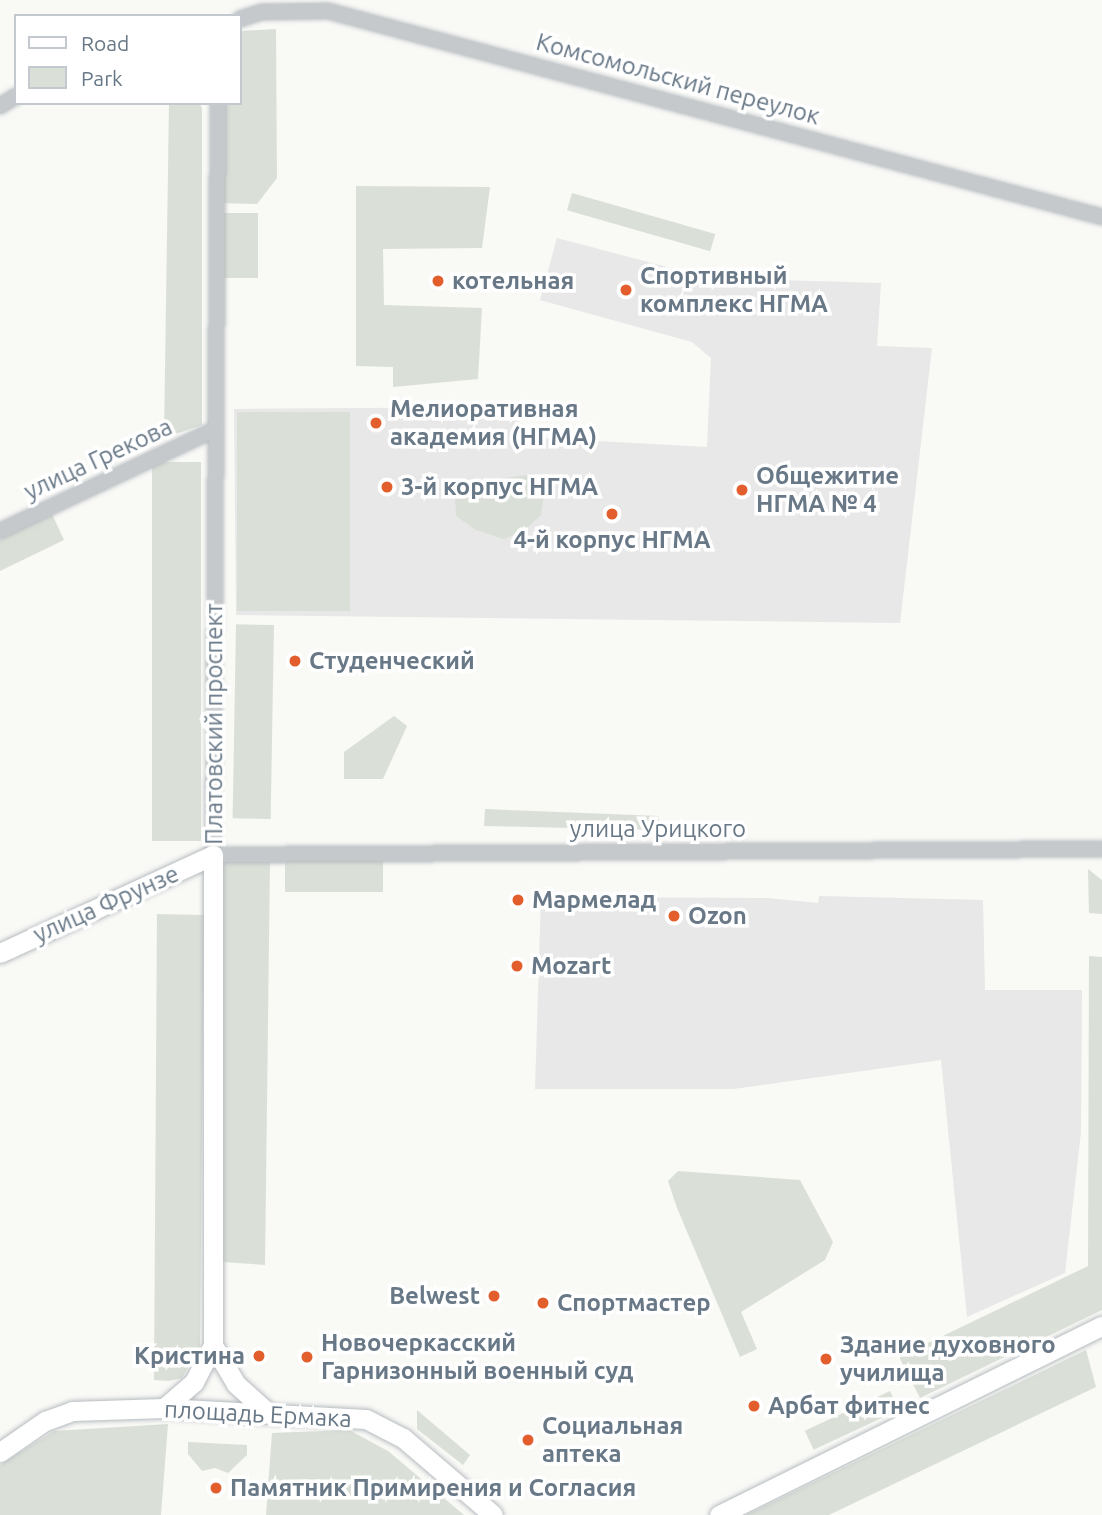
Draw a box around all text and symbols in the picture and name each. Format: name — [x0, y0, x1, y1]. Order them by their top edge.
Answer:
legend — [14, 14, 242, 105]
street label: Комсомольский переулок — [533, 27, 823, 131]
text: Road — [81, 31, 129, 55]
text: Park — [81, 66, 123, 90]
place label: Спортивный комплекс НГМА — [640, 262, 828, 318]
place label: котельная — [452, 267, 574, 295]
marker: котельная — [430, 273, 446, 289]
marker: Спортивный комплекс НГМА — [618, 282, 634, 298]
place label: Мелиоративная академия (НГМА) — [390, 395, 597, 451]
street label: улица Грекова — [19, 412, 177, 506]
marker: Мелиоративная академия (НГМА) — [368, 415, 384, 431]
place label: Общежитие НГМА № 4 — [756, 462, 899, 518]
place label: 3-й корпус НГМА — [401, 473, 598, 501]
marker: 3-й корпус НГМА — [379, 479, 395, 495]
marker: Общежитие НГМА № 4 — [734, 482, 750, 498]
marker: 4-й корпус НГМА — [604, 506, 620, 522]
place label: 4-й корпус НГМА — [513, 526, 711, 554]
street label: Платовский проспект — [200, 603, 228, 845]
place label: Студенческий — [309, 647, 475, 675]
marker: Студенческий — [287, 653, 303, 669]
street label: улица Урицкого — [570, 815, 746, 843]
street label: улица Фрунзе — [29, 859, 183, 949]
place label: Мармелад — [532, 886, 656, 914]
marker: Мармелад — [510, 892, 526, 908]
place label: Ozon — [688, 902, 747, 930]
marker: Ozon — [666, 908, 682, 924]
place label: Mozart — [531, 952, 611, 980]
marker: Mozart — [509, 958, 525, 974]
place label: Belwest — [389, 1282, 480, 1310]
marker: Belwest — [486, 1288, 502, 1304]
place label: Спортмастер — [557, 1289, 711, 1317]
marker: Спортмастер — [535, 1295, 551, 1311]
place label: Новочеркасский Гарнизонный военный суд — [321, 1329, 634, 1385]
place label: Здание духовного училища — [840, 1331, 1056, 1387]
place label: Кристина — [134, 1342, 245, 1370]
marker: Кристина — [251, 1348, 267, 1364]
marker: Новочеркасский Гарнизонный военный суд — [299, 1349, 315, 1365]
marker: Здание духовного училища — [818, 1351, 834, 1367]
place label: Арбат фитнес — [768, 1392, 930, 1420]
street label: площадь Ермака — [163, 1395, 353, 1433]
marker: Арбат фитнес — [746, 1398, 762, 1414]
place label: Социальная аптека — [542, 1412, 683, 1468]
marker: Социальная аптека — [520, 1432, 536, 1448]
place label: Памятник Примирения и Cогласия — [230, 1474, 636, 1502]
marker: Памятник Примирения и Cогласия — [208, 1480, 224, 1496]

